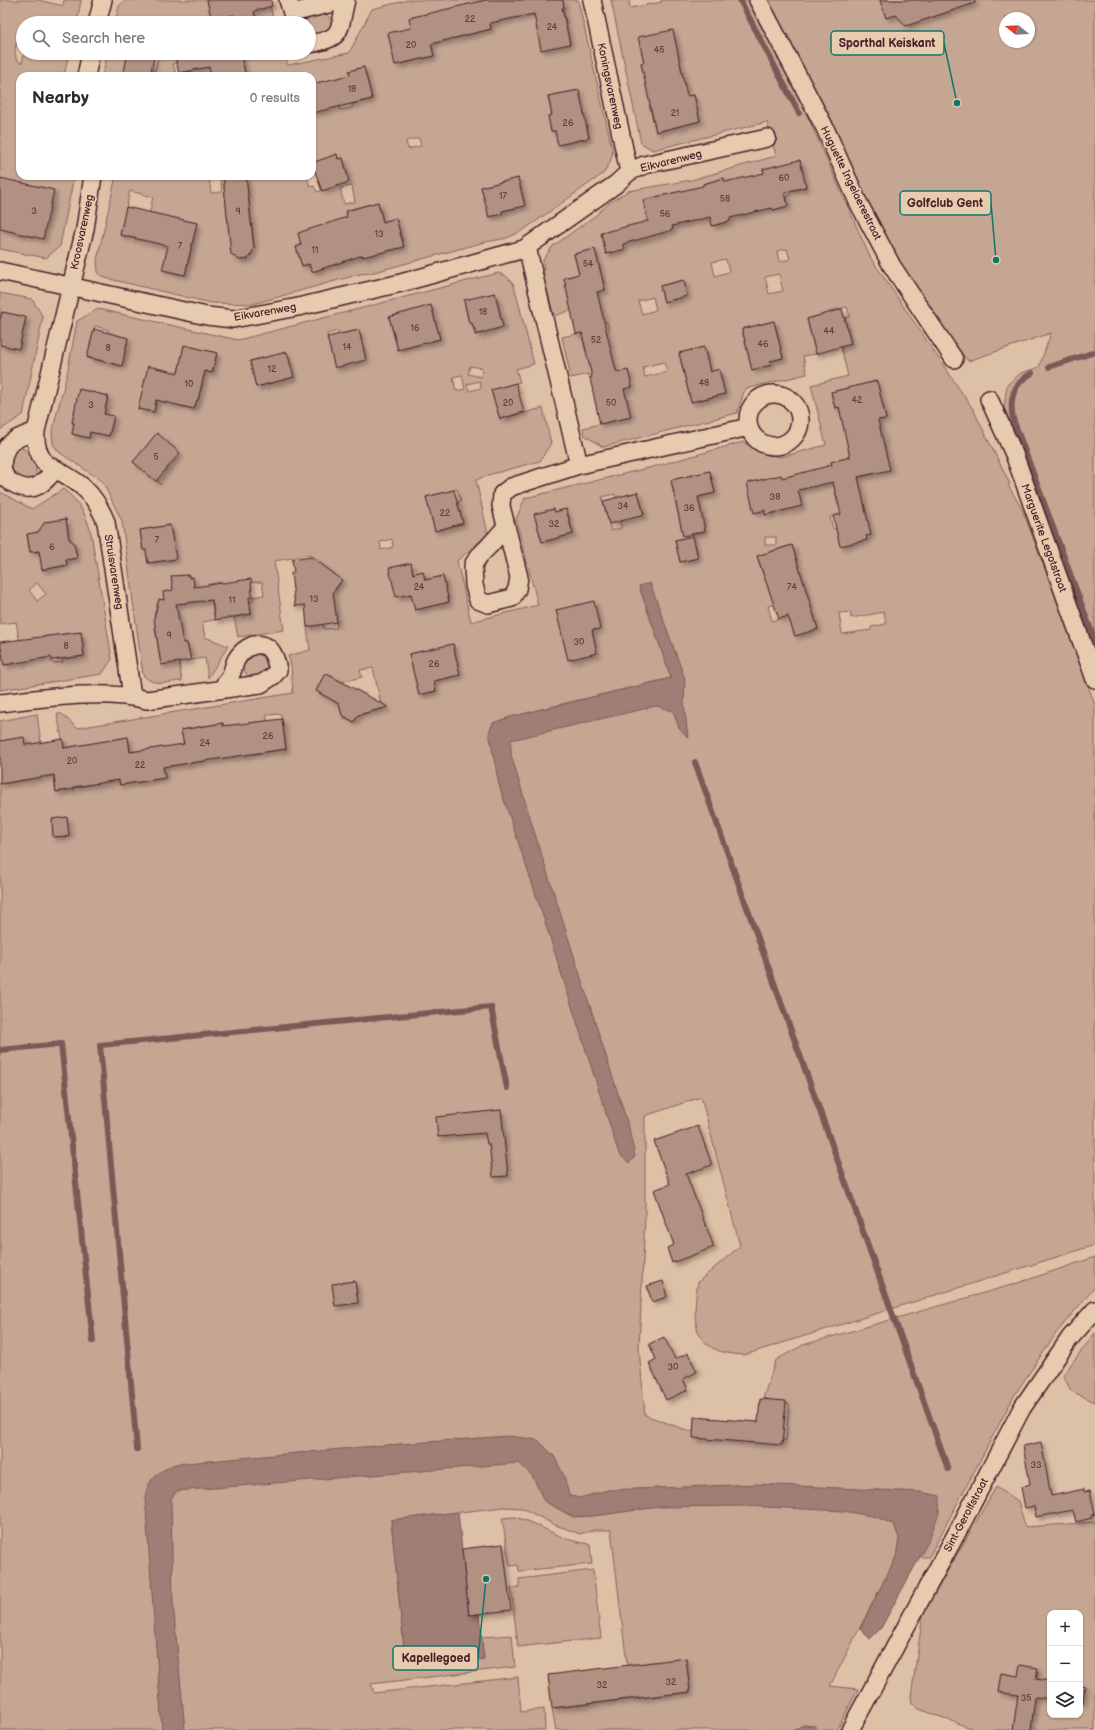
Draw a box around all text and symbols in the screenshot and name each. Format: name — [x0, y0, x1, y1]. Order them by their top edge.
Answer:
north arrow — [999, 12, 1035, 48]
house number: 22 — [465, 14, 476, 25]
search box — [16, 16, 316, 60]
house number: 24 — [547, 22, 558, 33]
icon: search — [30, 27, 52, 49]
text: Search here — [62, 29, 145, 48]
callout: Sporthal Keiskant — [831, 31, 944, 55]
text: Sporthal Keiskant — [839, 36, 935, 51]
house number: 20 — [406, 40, 416, 51]
street label: Koningsvarenweg — [594, 42, 626, 130]
house number: 45 — [654, 45, 664, 56]
house number: 18 — [348, 84, 356, 95]
text: Nearby — [32, 88, 89, 108]
text: 0 results — [250, 90, 300, 106]
house number: 21 — [671, 108, 679, 119]
house number: 26 — [563, 118, 574, 129]
street label: Huguette Ingelaerestraat — [818, 124, 885, 243]
street label: Eikvarenweg — [639, 147, 703, 175]
house number: 60 — [779, 173, 789, 184]
house number: 17 — [499, 191, 508, 202]
callout: Golfclub Gent — [900, 191, 991, 215]
street label: Kroosvarenweg — [68, 193, 96, 271]
house number: 58 — [720, 194, 730, 205]
text: Golfclub Gent — [907, 196, 983, 211]
house number: 3 — [31, 206, 37, 217]
house number: 9 — [235, 206, 241, 217]
house number: 56 — [660, 209, 671, 220]
house number: 13 — [374, 229, 384, 240]
house number: 7 — [178, 241, 183, 252]
house number: 11 — [312, 245, 318, 256]
house number: 54 — [583, 259, 594, 270]
street label: Eikvarenweg — [233, 300, 297, 324]
house number: 18 — [479, 307, 487, 318]
house number: 16 — [411, 323, 420, 334]
house number: 44 — [824, 326, 835, 337]
house number: 52 — [591, 335, 602, 346]
house number: 46 — [758, 339, 769, 350]
house number: 14 — [343, 342, 352, 353]
house number: 8 — [105, 343, 111, 354]
house number: 12 — [268, 364, 277, 375]
house number: 48 — [699, 378, 709, 389]
house number: 10 — [185, 379, 193, 390]
house number: 42 — [852, 395, 863, 406]
house number: 20 — [503, 398, 513, 409]
house number: 50 — [606, 398, 616, 409]
house number: 3 — [88, 400, 94, 411]
house number: 5 — [153, 452, 159, 463]
street label: Marguerite Legotstraat — [1018, 482, 1070, 594]
house number: 38 — [770, 492, 780, 503]
house number: 34 — [617, 501, 629, 512]
house number: 36 — [683, 503, 695, 514]
house number: 22 — [440, 508, 451, 519]
house number: 32 — [549, 519, 560, 530]
street label: Struisvarenweg — [102, 533, 126, 611]
house number: 7 — [155, 535, 160, 546]
house number: 6 — [49, 542, 55, 553]
house number: 24 — [414, 582, 425, 593]
house number: 74 — [787, 582, 797, 593]
house number: 13 — [309, 594, 319, 605]
house number: 11 — [229, 595, 235, 606]
house number: 9 — [166, 630, 172, 641]
house number: 30 — [574, 637, 584, 648]
house number: 8 — [63, 641, 69, 652]
house number: 26 — [429, 659, 440, 670]
house number: 26 — [263, 731, 274, 742]
house number: 24 — [200, 738, 211, 749]
house number: 20 — [67, 756, 77, 767]
house number: 22 — [135, 760, 146, 771]
house number: 30 — [668, 1362, 678, 1373]
house number: 33 — [1030, 1460, 1042, 1471]
street label: Sint-Gerolfstraat — [941, 1475, 991, 1554]
map controls — [1047, 1610, 1083, 1718]
button: + — [1047, 1610, 1083, 1646]
callout: Kapellegoed — [393, 1646, 478, 1670]
button: − — [1047, 1646, 1083, 1682]
text: Kapellegoed — [402, 1651, 470, 1666]
house number: 32 — [666, 1677, 677, 1688]
house number: 32 — [597, 1680, 608, 1691]
button: layers — [1047, 1682, 1083, 1718]
house number: 35 — [1021, 1693, 1031, 1704]

